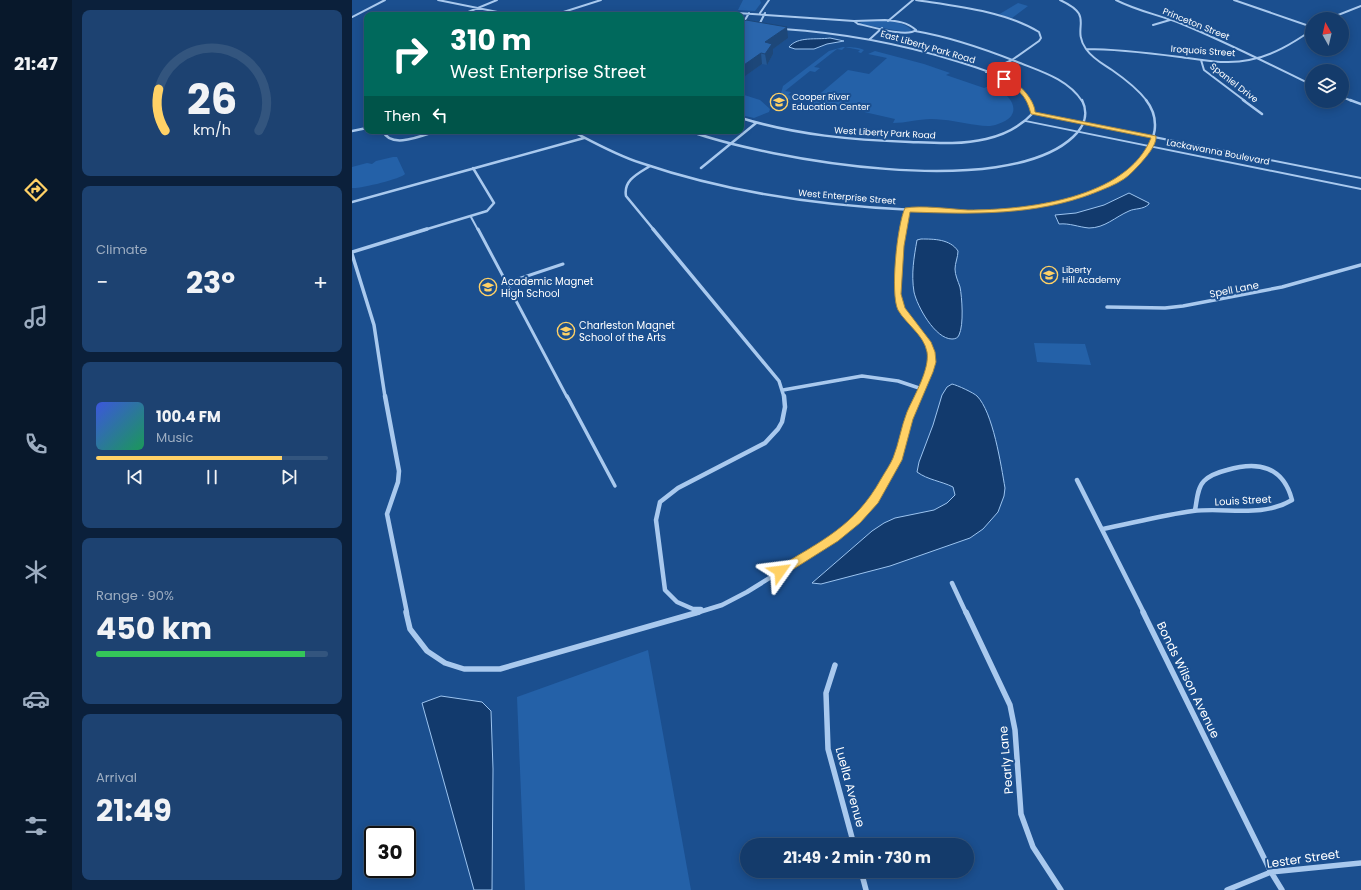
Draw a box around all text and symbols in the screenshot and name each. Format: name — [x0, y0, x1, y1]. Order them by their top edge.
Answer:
street label: Princeton Street — [1161, 5, 1231, 43]
north arrow — [1305, 12, 1349, 56]
map controls — [1305, 12, 1349, 108]
text: 310 m — [450, 21, 531, 60]
icon: right — [384, 28, 436, 80]
street label: East Liberty Park Road — [879, 28, 977, 66]
street label: Iroquois Street — [1170, 43, 1236, 59]
text: 21:47 — [14, 51, 58, 76]
text: West Enterprise Street — [450, 59, 646, 84]
street label: Spaniel Drive — [1207, 60, 1261, 106]
pin — [987, 62, 1021, 96]
button: layers — [1305, 64, 1349, 108]
icon: arrive — [993, 68, 1015, 90]
text: 26 — [187, 70, 237, 129]
place label: Cooper River Education Center — [792, 91, 871, 113]
school or university icon: Cooper River Education Center — [769, 92, 789, 112]
icon: left — [429, 104, 451, 126]
text: Then — [384, 105, 421, 126]
text: km/h — [193, 120, 231, 140]
street label: West Liberty Park Road — [834, 124, 936, 142]
street label: Lackawanna Boulevard — [1165, 136, 1271, 168]
icon: directions — [22, 176, 50, 204]
street label: West Enterprise Street — [798, 187, 896, 207]
text: Climate — [96, 240, 147, 259]
text: 23° — [186, 261, 235, 304]
place label: Liberty Hill Academy — [1062, 264, 1121, 286]
school or university icon: Liberty Hill Academy — [1039, 265, 1059, 285]
text: − — [96, 267, 108, 298]
text: + — [313, 267, 328, 298]
place label: Academic Magnet High School — [501, 274, 594, 301]
school or university icon: Academic Magnet High School — [478, 277, 498, 297]
street label: Spell Lane — [1208, 277, 1260, 302]
icon: music — [22, 303, 50, 331]
place label: Charleston Magnet School of the Arts — [579, 318, 675, 345]
school or university icon: Charleston Magnet School of the Arts — [556, 321, 576, 341]
text: 100.4 FM — [156, 406, 221, 427]
text: Music — [156, 428, 193, 447]
icon: phone — [22, 430, 50, 458]
icon: previous — [124, 466, 146, 488]
icon: pause — [201, 466, 223, 488]
icon: next — [278, 466, 300, 488]
street label: Louis Street — [1214, 492, 1272, 509]
position arrow — [759, 550, 801, 592]
icon: climate — [22, 558, 50, 586]
text: Range · 90% — [96, 586, 174, 605]
text: 450 km — [96, 607, 212, 650]
street label: Bonds Wilson Avenue — [1153, 619, 1224, 741]
icon: car — [22, 685, 50, 713]
street label: Pearly Lane — [994, 725, 1017, 795]
street label: Luella Avenue — [832, 745, 869, 829]
text: Arrival — [96, 768, 137, 787]
text: 21:49 — [96, 789, 172, 832]
icon: filters — [22, 812, 50, 840]
speed limit sign: 30 — [364, 826, 416, 878]
street label: Lester Street — [1265, 845, 1341, 872]
text: 21:49 · 2 min · 730 m — [783, 847, 931, 868]

